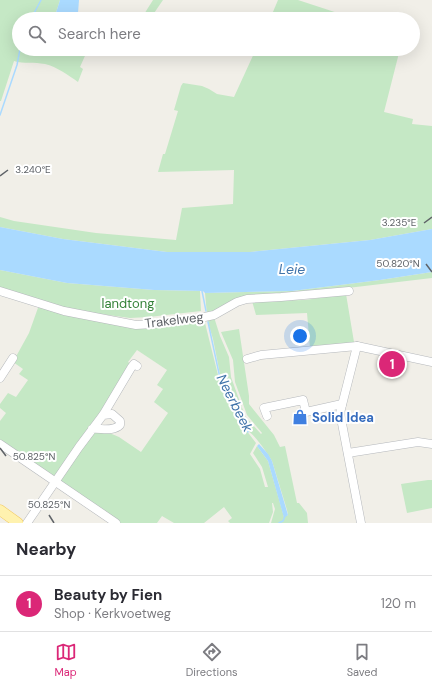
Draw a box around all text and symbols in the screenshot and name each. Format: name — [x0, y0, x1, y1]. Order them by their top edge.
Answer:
search box — [12, 12, 420, 56]
icon: search — [26, 23, 48, 45]
text: Search here — [58, 24, 141, 44]
text: 3.240°E — [15, 163, 51, 176]
text: 3.235°E — [382, 216, 417, 229]
text: 50.820°N — [376, 257, 420, 270]
water label: Leie — [279, 260, 305, 278]
park label: landtong — [102, 295, 154, 312]
street label: Trakelweg — [144, 308, 204, 332]
your location — [290, 326, 310, 346]
pin: 1 — [379, 349, 405, 379]
water label: Neerbeek — [213, 371, 258, 436]
shop icon: Solid Idea — [291, 408, 309, 426]
place label: Solid Idea — [312, 409, 374, 426]
text: 50.825°N — [13, 450, 55, 463]
text: 50.825°N — [28, 498, 70, 511]
text: Nearby — [16, 538, 76, 560]
text: Beauty by Fien — [54, 585, 162, 605]
text: 1 — [27, 595, 31, 612]
text: 120 m — [381, 595, 416, 612]
text: Shop · Kerkvoetweg — [54, 605, 171, 622]
tab: Map — [55, 641, 77, 679]
tab: Directions — [186, 641, 238, 679]
tab: Saved — [347, 641, 377, 679]

